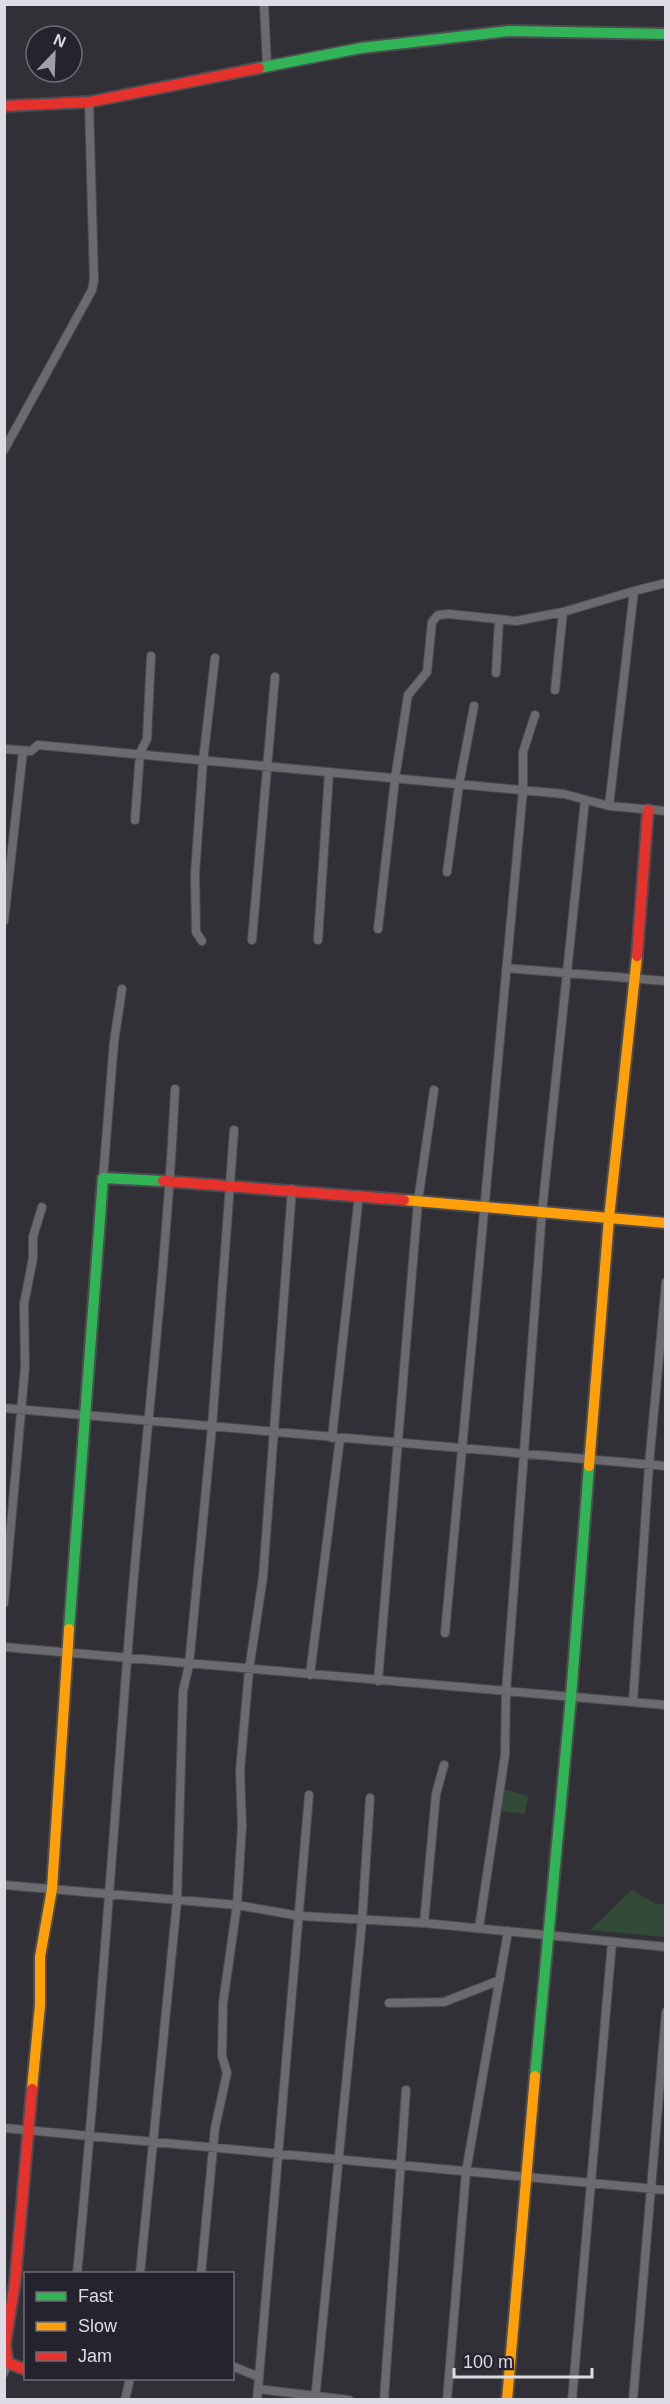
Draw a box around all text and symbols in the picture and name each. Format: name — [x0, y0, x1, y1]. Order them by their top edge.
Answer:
north arrow — [24, 24, 84, 84]
text: N — [51, 31, 68, 51]
legend — [24, 2272, 234, 2380]
text: Fast — [78, 2286, 113, 2306]
text: Slow — [78, 2316, 118, 2336]
scale bar — [454, 2341, 592, 2379]
text: Jam — [78, 2346, 112, 2366]
text: 100 m — [463, 2352, 513, 2372]

